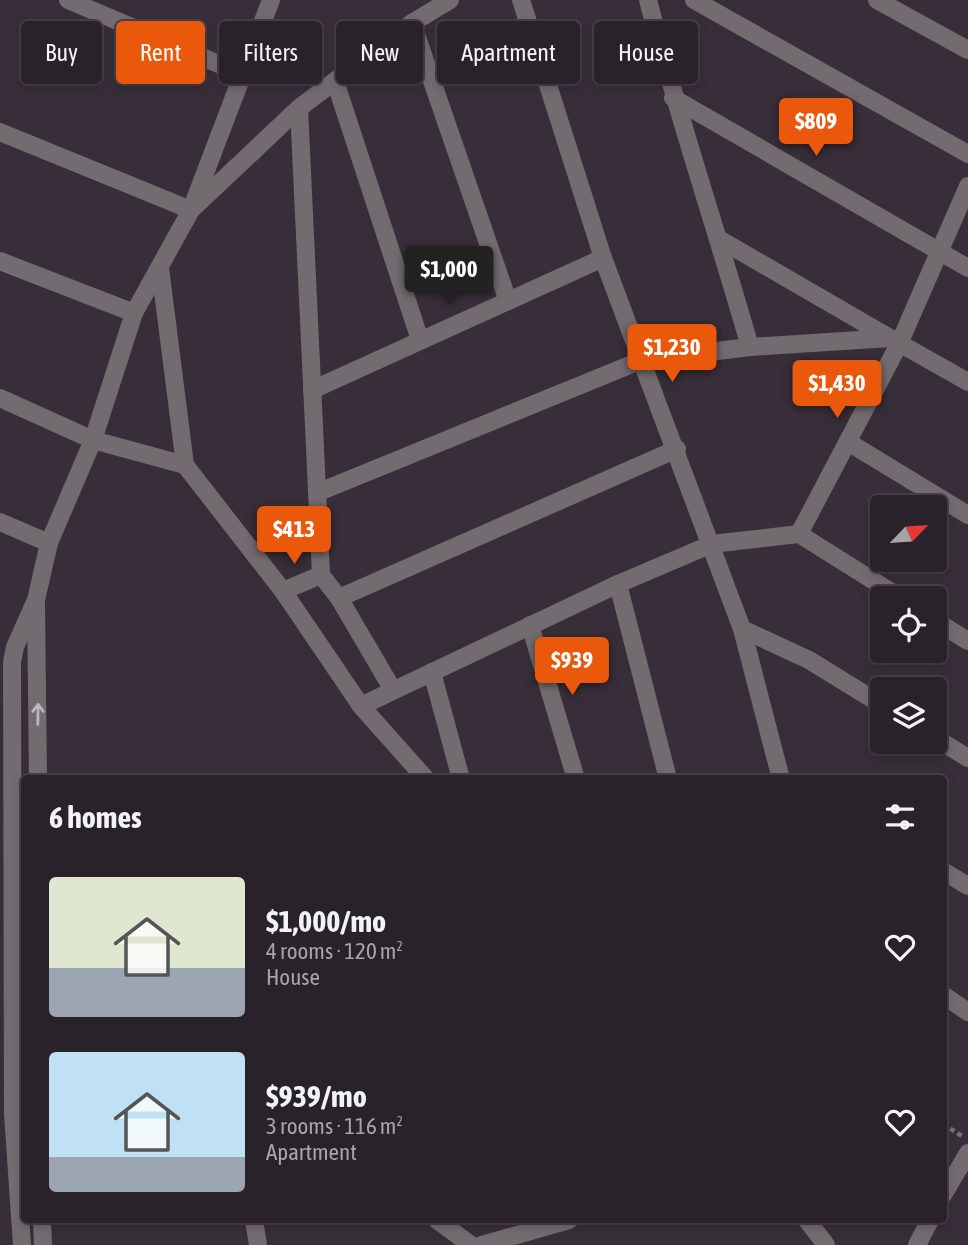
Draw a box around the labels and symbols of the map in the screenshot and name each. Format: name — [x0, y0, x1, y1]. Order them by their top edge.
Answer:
pin: $809 — [775, 99, 857, 158]
pin: $1,000 — [392, 246, 506, 306]
pin: $1,230 — [615, 324, 729, 384]
pin: $1,430 — [780, 360, 894, 420]
north arrow — [870, 495, 947, 572]
pin: $413 — [253, 506, 335, 566]
pin: $939 — [531, 638, 613, 697]
one-way arrow — [32, 703, 45, 726]

